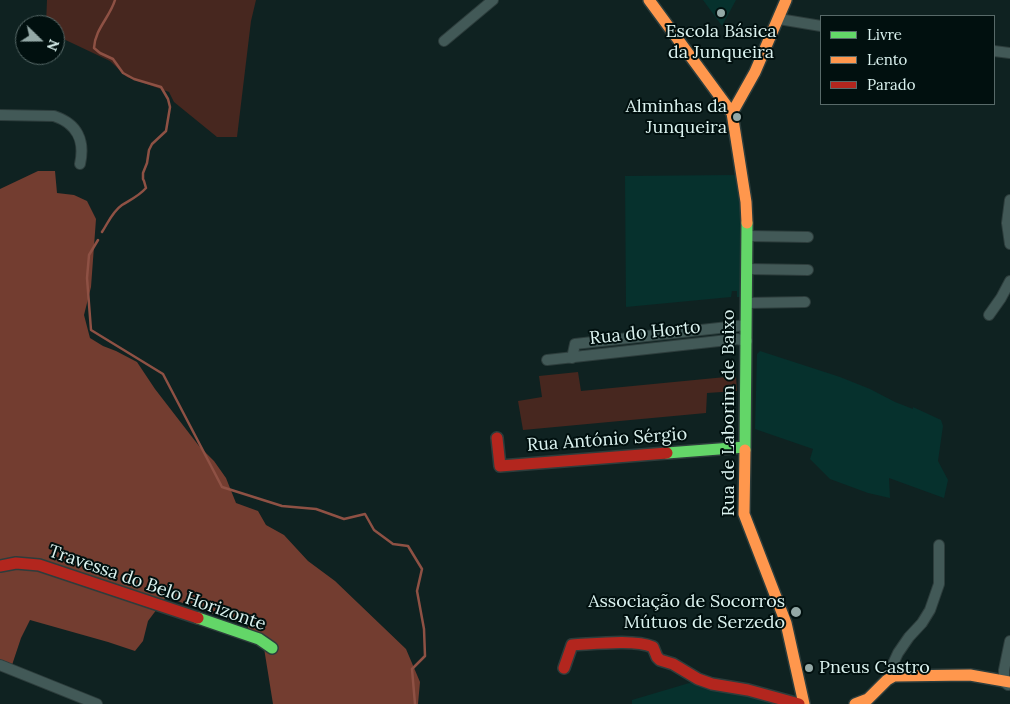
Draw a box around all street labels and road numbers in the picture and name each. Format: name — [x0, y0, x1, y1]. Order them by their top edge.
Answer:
street label: Rua de Laborim de Baixo — [718, 310, 740, 516]
street label: Rua do Horto — [588, 316, 702, 350]
street label: Rua António Sérgio — [526, 424, 688, 456]
street label: Travessa do Belo Horizonte — [45, 541, 269, 635]

